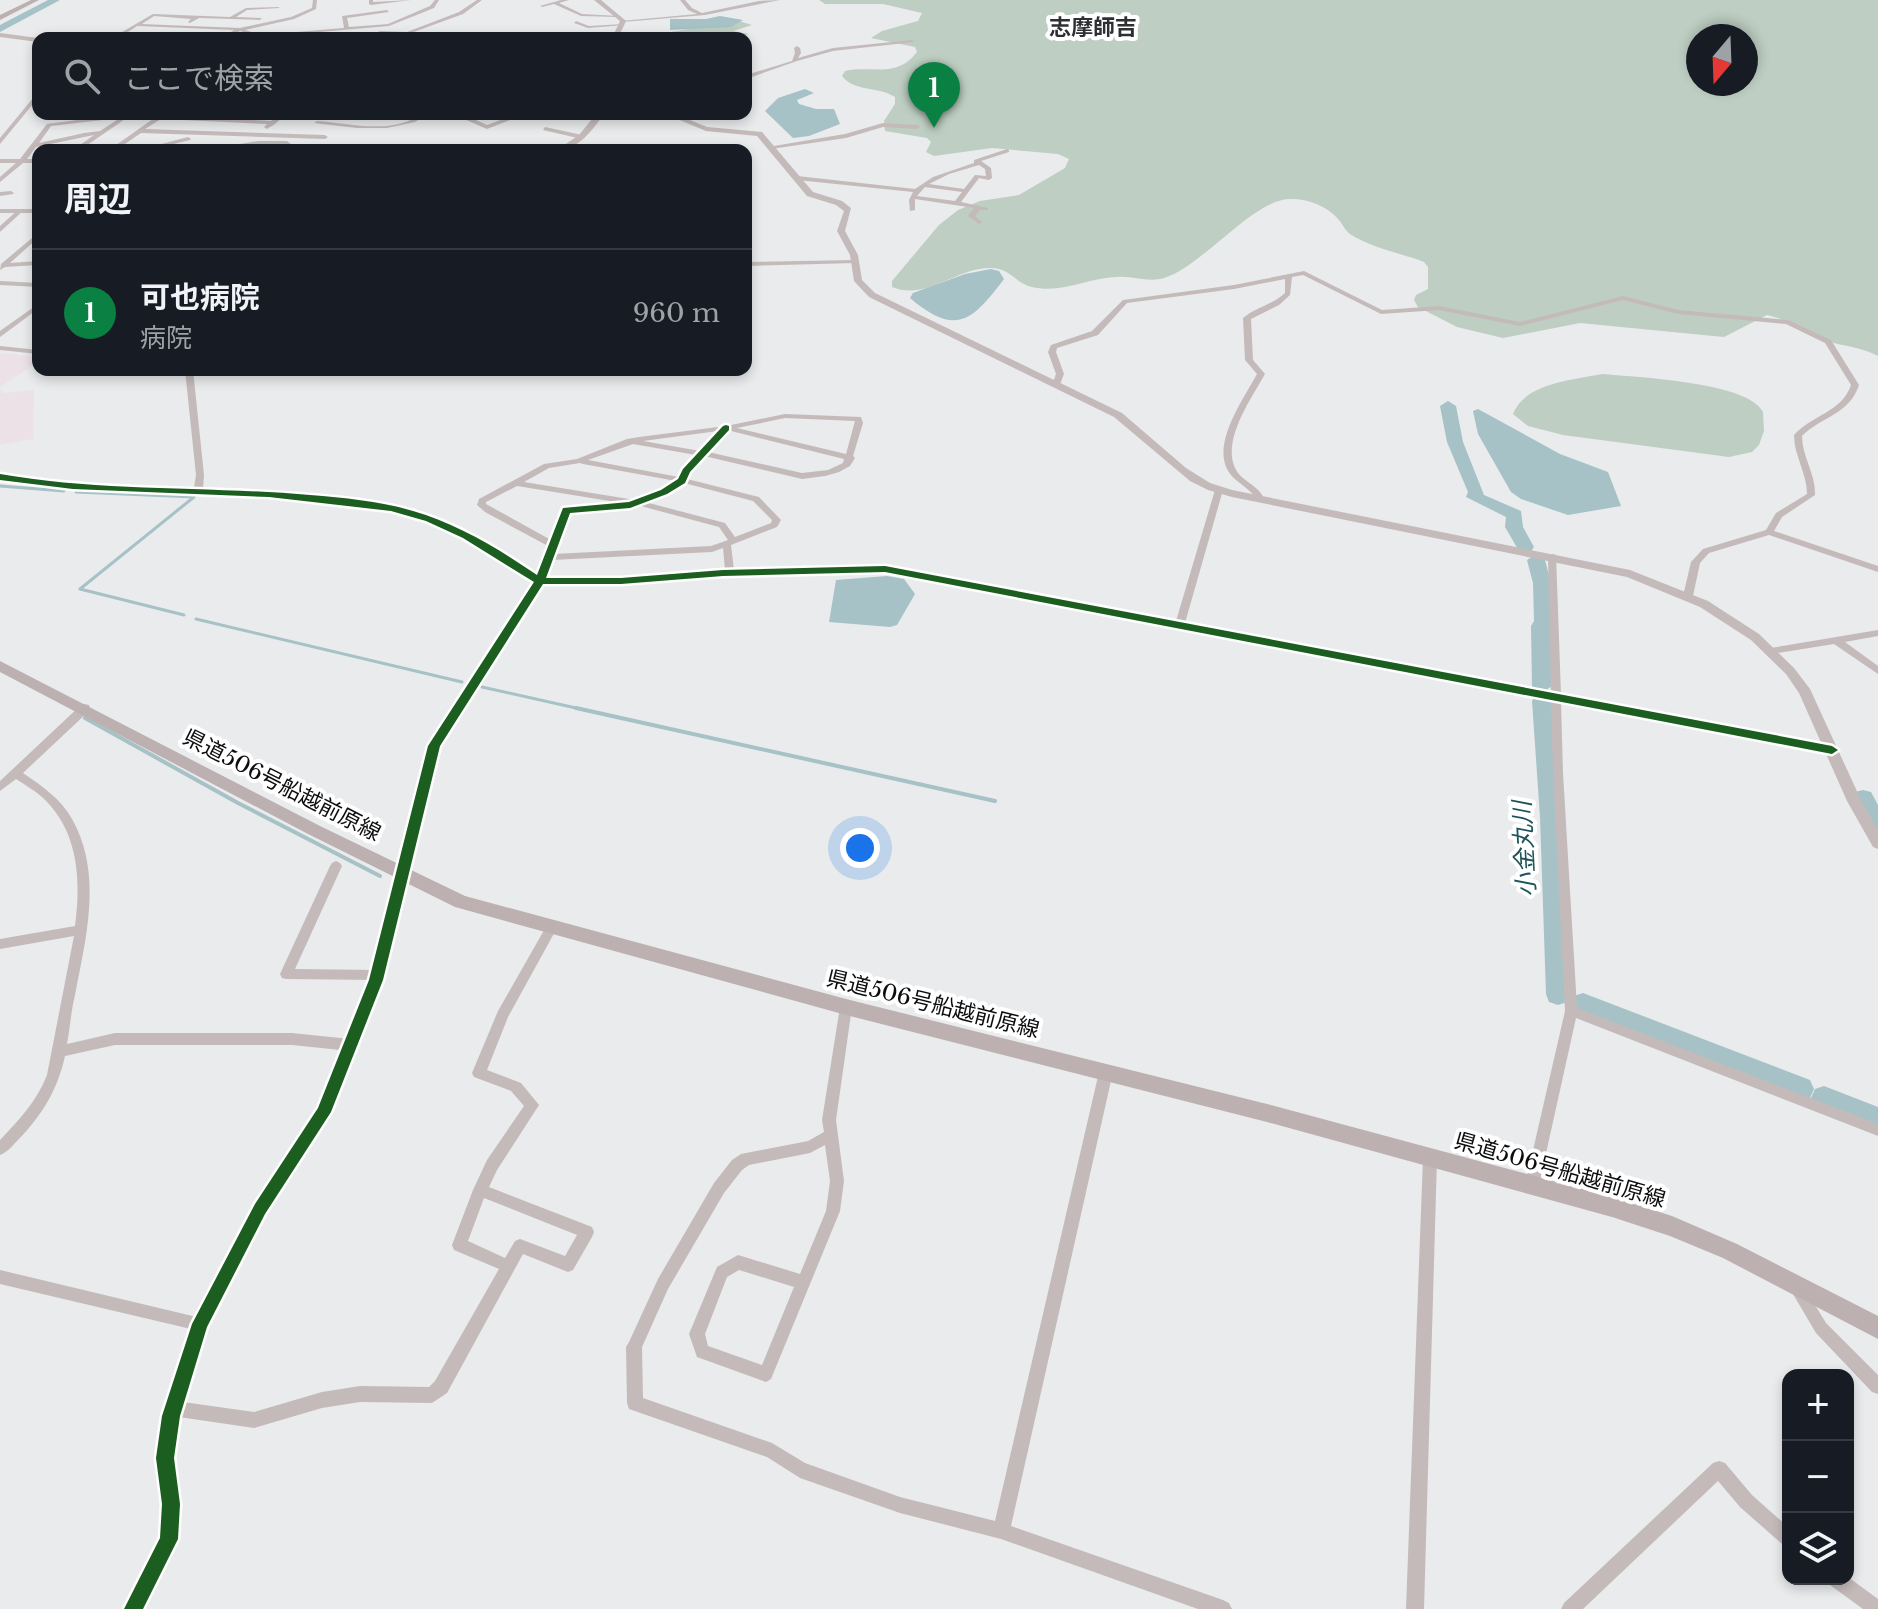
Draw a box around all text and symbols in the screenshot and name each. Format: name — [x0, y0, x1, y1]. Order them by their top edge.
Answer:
district label: 志摩師吉 — [1049, 14, 1137, 41]
north arrow — [1686, 24, 1758, 96]
search box — [32, 32, 752, 120]
icon: search — [60, 54, 104, 98]
text: ここで検索 — [124, 60, 274, 97]
pin: 1 — [908, 62, 960, 128]
text: 周辺 — [64, 178, 132, 220]
text: 可也病院 — [140, 279, 260, 316]
text: 1 — [84, 297, 96, 329]
text: 960 m — [633, 297, 720, 329]
text: 病院 — [140, 322, 192, 354]
street label: 県道506号船越前原線 — [179, 723, 385, 847]
water label: 小金丸川 — [1507, 797, 1541, 898]
your location — [840, 828, 880, 868]
street label: 県道506号船越前原線 — [824, 964, 1042, 1044]
street label: 県道506号船越前原線 — [1451, 1127, 1669, 1213]
map controls — [1782, 1369, 1854, 1585]
button: + — [1782, 1369, 1854, 1441]
button: − — [1782, 1441, 1854, 1513]
button: layers — [1782, 1513, 1854, 1585]

